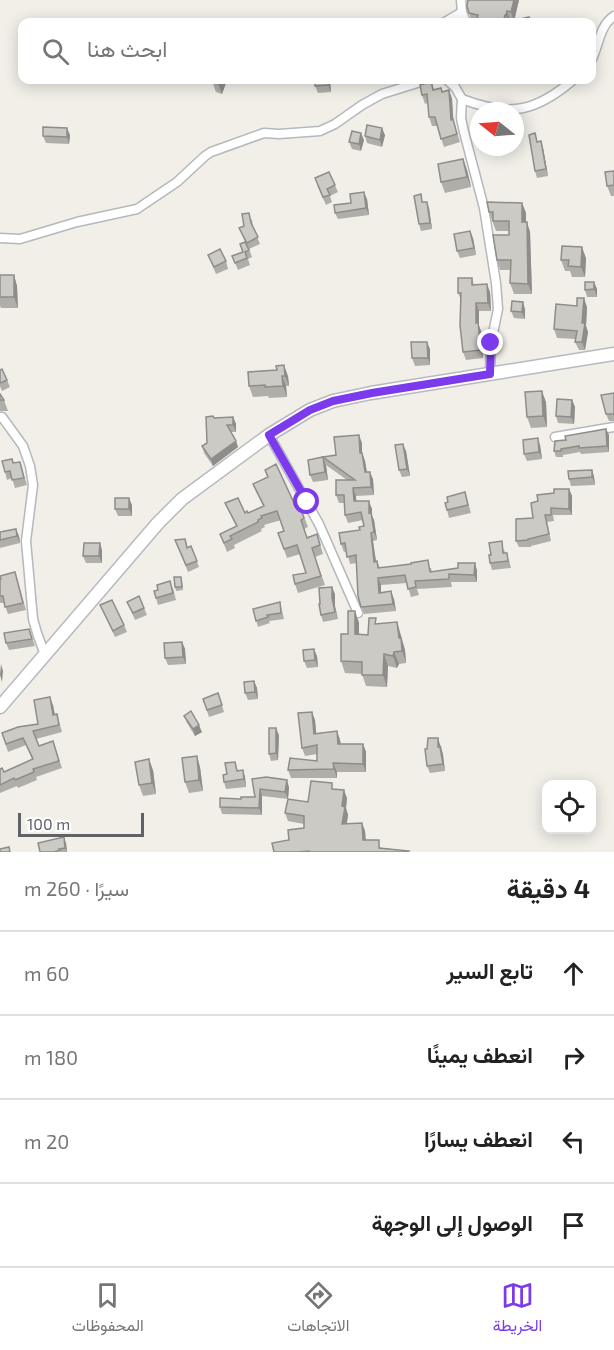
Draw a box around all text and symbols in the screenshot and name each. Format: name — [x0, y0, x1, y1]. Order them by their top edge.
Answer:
search box — [18, 18, 596, 84]
icon: search — [39, 35, 72, 68]
text: ابحث هنا — [87, 35, 167, 61]
north arrow — [470, 102, 524, 156]
route end — [477, 329, 503, 355]
route start — [293, 488, 319, 514]
map controls — [542, 780, 596, 834]
button: locate — [542, 780, 596, 834]
scale bar — [18, 810, 144, 838]
text: 100 m — [27, 814, 70, 833]
text: 4 دقيقة — [507, 872, 590, 903]
text: سيرًا · 260 m — [24, 876, 129, 900]
text: تابع السير — [446, 957, 533, 983]
icon: ahead — [557, 957, 590, 990]
text: 60 m — [24, 961, 70, 985]
text: انعطف يمينًا — [427, 1041, 533, 1067]
icon: right — [557, 1041, 590, 1074]
text: 180 m — [24, 1045, 78, 1069]
text: انعطف يسارًا — [424, 1125, 533, 1151]
icon: left — [557, 1125, 590, 1158]
text: 20 m — [24, 1129, 69, 1153]
text: الوصول إلى الوجهة — [371, 1209, 533, 1235]
icon: arrive — [557, 1209, 590, 1242]
tab: المحفوظات — [72, 1279, 144, 1340]
tab: الاتجاهات — [287, 1279, 349, 1340]
tab: الخريطة — [493, 1279, 542, 1340]

